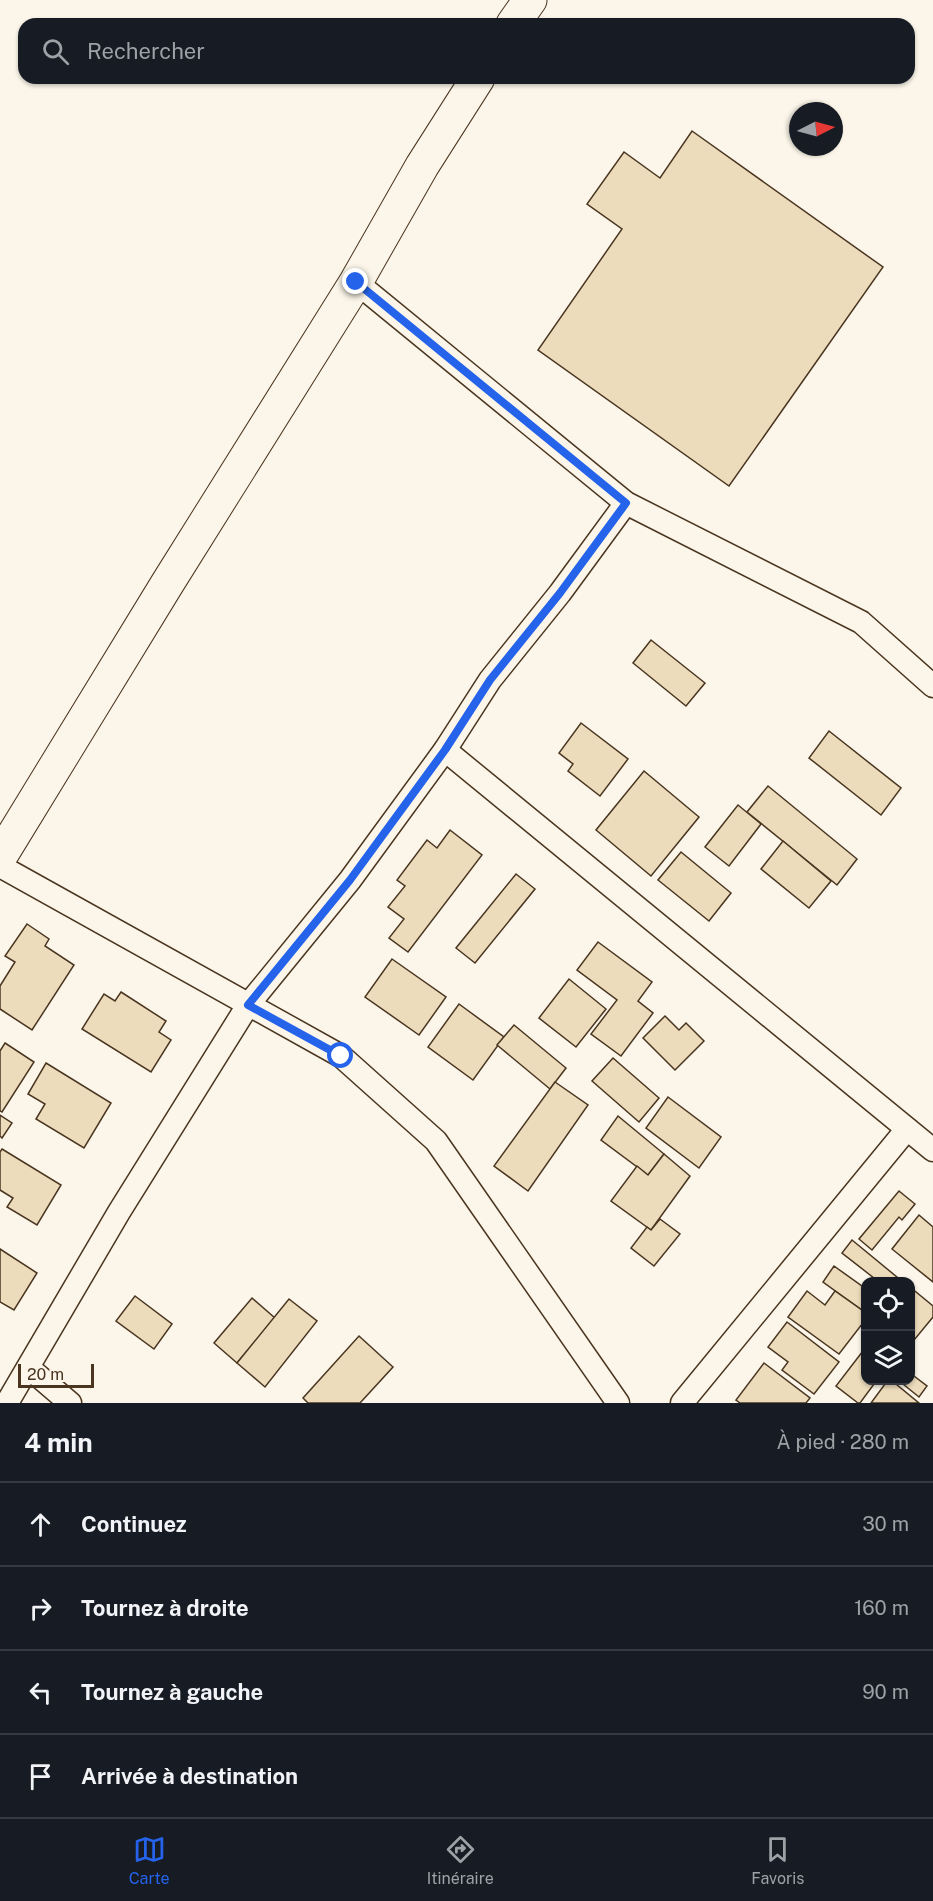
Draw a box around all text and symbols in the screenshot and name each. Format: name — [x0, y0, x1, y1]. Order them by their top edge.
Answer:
search box — [18, 18, 915, 84]
icon: search — [39, 35, 72, 68]
text: Rechercher — [87, 38, 205, 64]
north arrow — [789, 102, 843, 156]
route end — [342, 268, 368, 294]
route start — [327, 1042, 353, 1068]
map controls — [861, 1277, 915, 1385]
button: locate — [861, 1277, 915, 1331]
button: layers — [861, 1331, 915, 1385]
scale bar — [18, 1361, 94, 1388]
text: 20 m — [27, 1365, 64, 1384]
text: 4 min — [24, 1427, 93, 1458]
text: À pied · 280 m — [777, 1430, 909, 1454]
icon: ahead — [24, 1508, 57, 1541]
text: Continuez — [81, 1511, 187, 1537]
text: 30 m — [862, 1512, 909, 1536]
icon: right — [24, 1592, 57, 1625]
text: Tournez à droite — [81, 1595, 249, 1621]
text: 160 m — [854, 1596, 909, 1620]
icon: left — [24, 1676, 57, 1709]
text: Tournez à gauche — [81, 1679, 263, 1705]
text: 90 m — [862, 1680, 909, 1704]
icon: arrive — [24, 1760, 57, 1793]
text: Arrivée à destination — [81, 1763, 298, 1789]
tab: Carte — [129, 1833, 169, 1888]
tab: Itinéraire — [427, 1833, 494, 1888]
tab: Favoris — [751, 1833, 804, 1888]

